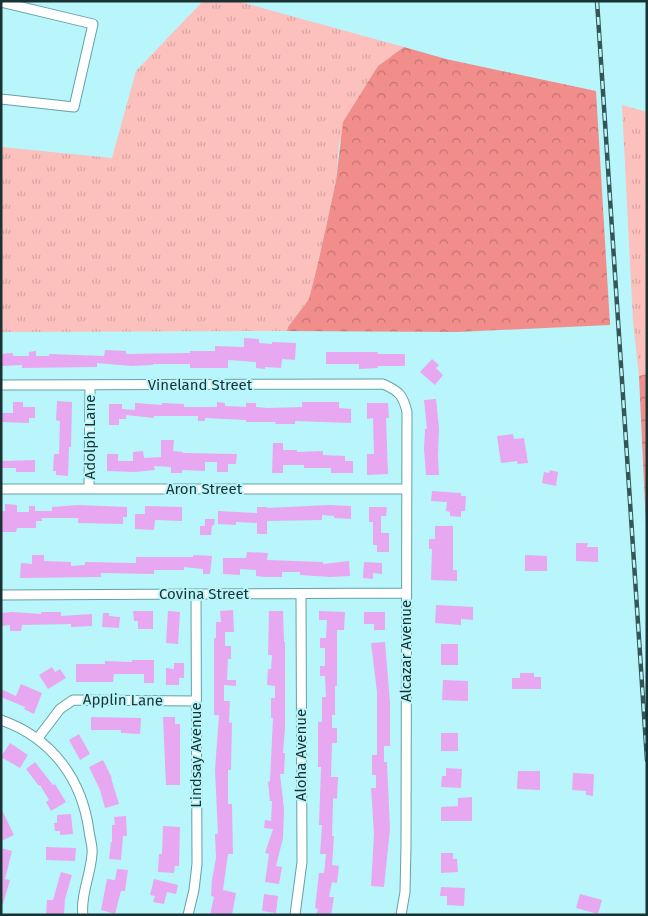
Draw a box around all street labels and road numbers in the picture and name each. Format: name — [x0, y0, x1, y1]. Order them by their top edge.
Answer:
street label: Vineland Street — [148, 376, 253, 394]
street label: Adolph Lane — [81, 395, 99, 479]
street label: Aron Street — [166, 480, 243, 498]
street label: Covina Street — [159, 585, 250, 603]
street label: Alcazar Avenue — [397, 600, 415, 702]
street label: Applin Lane — [83, 690, 163, 710]
street label: Lindsay Avenue — [187, 702, 205, 808]
street label: Aloha Avenue — [292, 709, 310, 801]

